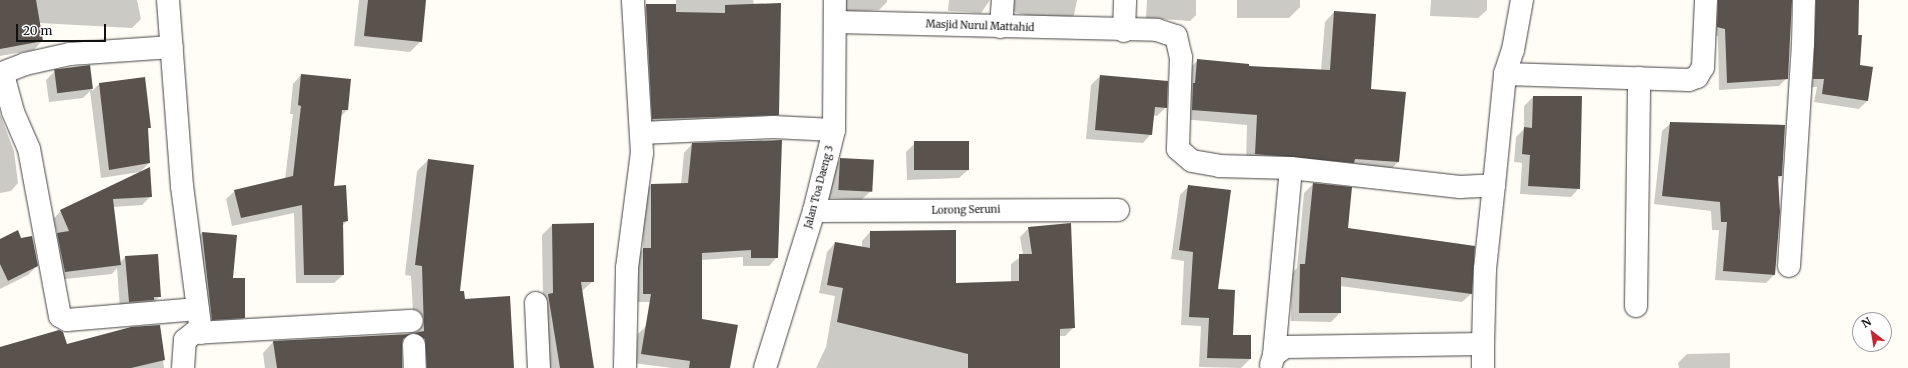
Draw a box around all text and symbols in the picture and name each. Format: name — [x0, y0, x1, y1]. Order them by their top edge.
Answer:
scale bar — [18, 16, 108, 42]
street label: Masjid Nurul Mattahid — [925, 18, 1035, 34]
text: 20 m — [23, 23, 52, 38]
street label: Jalan Toa Daeng 3 — [802, 144, 836, 230]
street label: Lorong Seruni — [931, 203, 1001, 217]
north arrow — [1852, 312, 1892, 352]
text: N — [1859, 314, 1874, 331]

